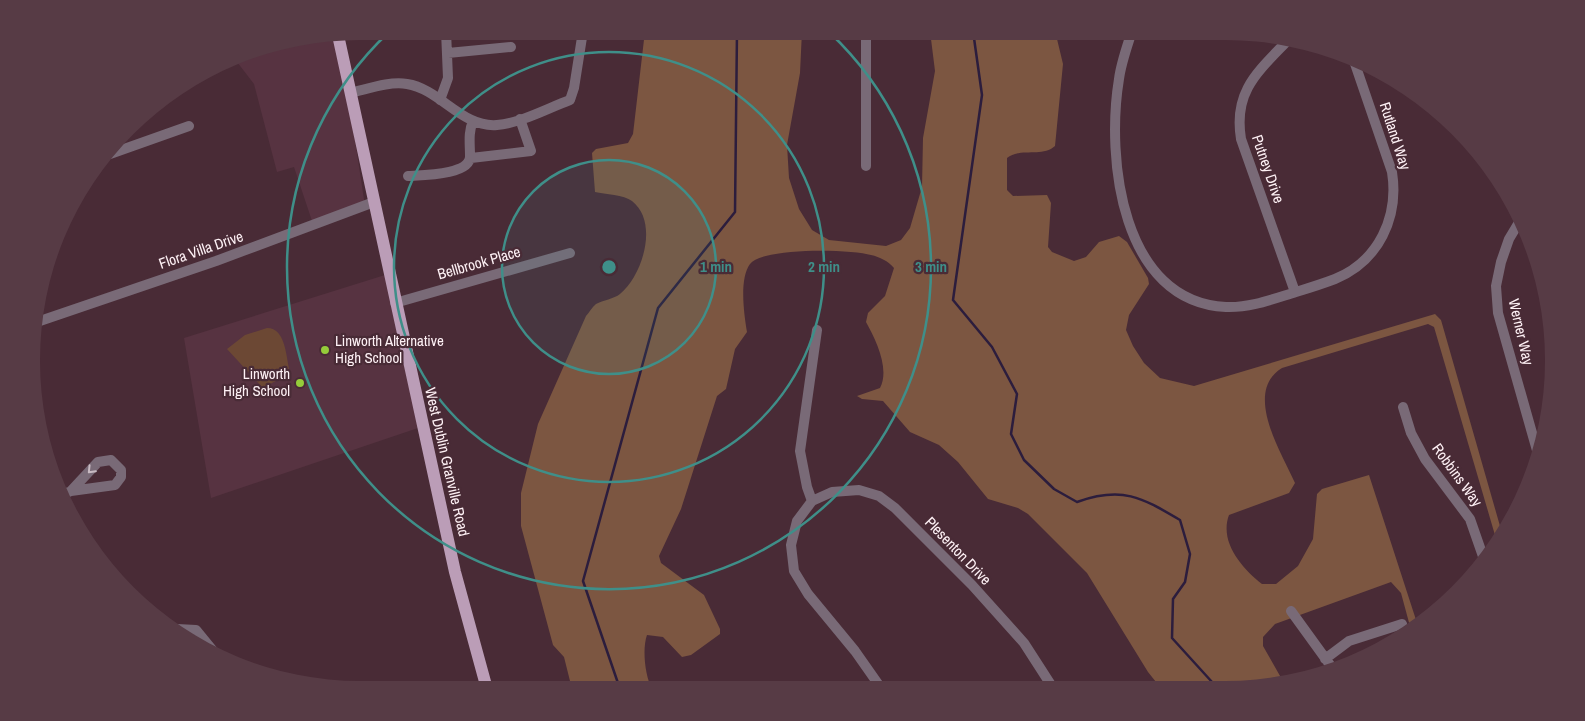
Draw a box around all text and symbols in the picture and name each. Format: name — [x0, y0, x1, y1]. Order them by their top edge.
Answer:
street label: Rutland Way — [1375, 99, 1417, 173]
street label: Putney Drive — [1247, 132, 1290, 206]
street label: Flora Villa Drive — [156, 225, 246, 274]
street label: Bellbrook Place — [435, 241, 523, 284]
text: 1 min — [700, 256, 732, 277]
text: 2 min — [808, 256, 840, 277]
text: 3 min — [915, 256, 947, 277]
centre of rings — [600, 258, 618, 276]
street label: Werner Way — [1504, 297, 1540, 368]
place label: Linworth Alternative High School — [335, 330, 444, 368]
marker: Linworth Alternative High School — [319, 344, 331, 356]
place label: Linworth High School — [223, 363, 290, 401]
marker: Linworth High School — [294, 377, 306, 389]
street label: West Dublin Granville Road — [420, 385, 475, 538]
street label: Robbins Way — [1427, 439, 1488, 511]
one-way arrow — [87, 464, 96, 473]
street label: Plesenton Drive — [920, 512, 996, 590]

